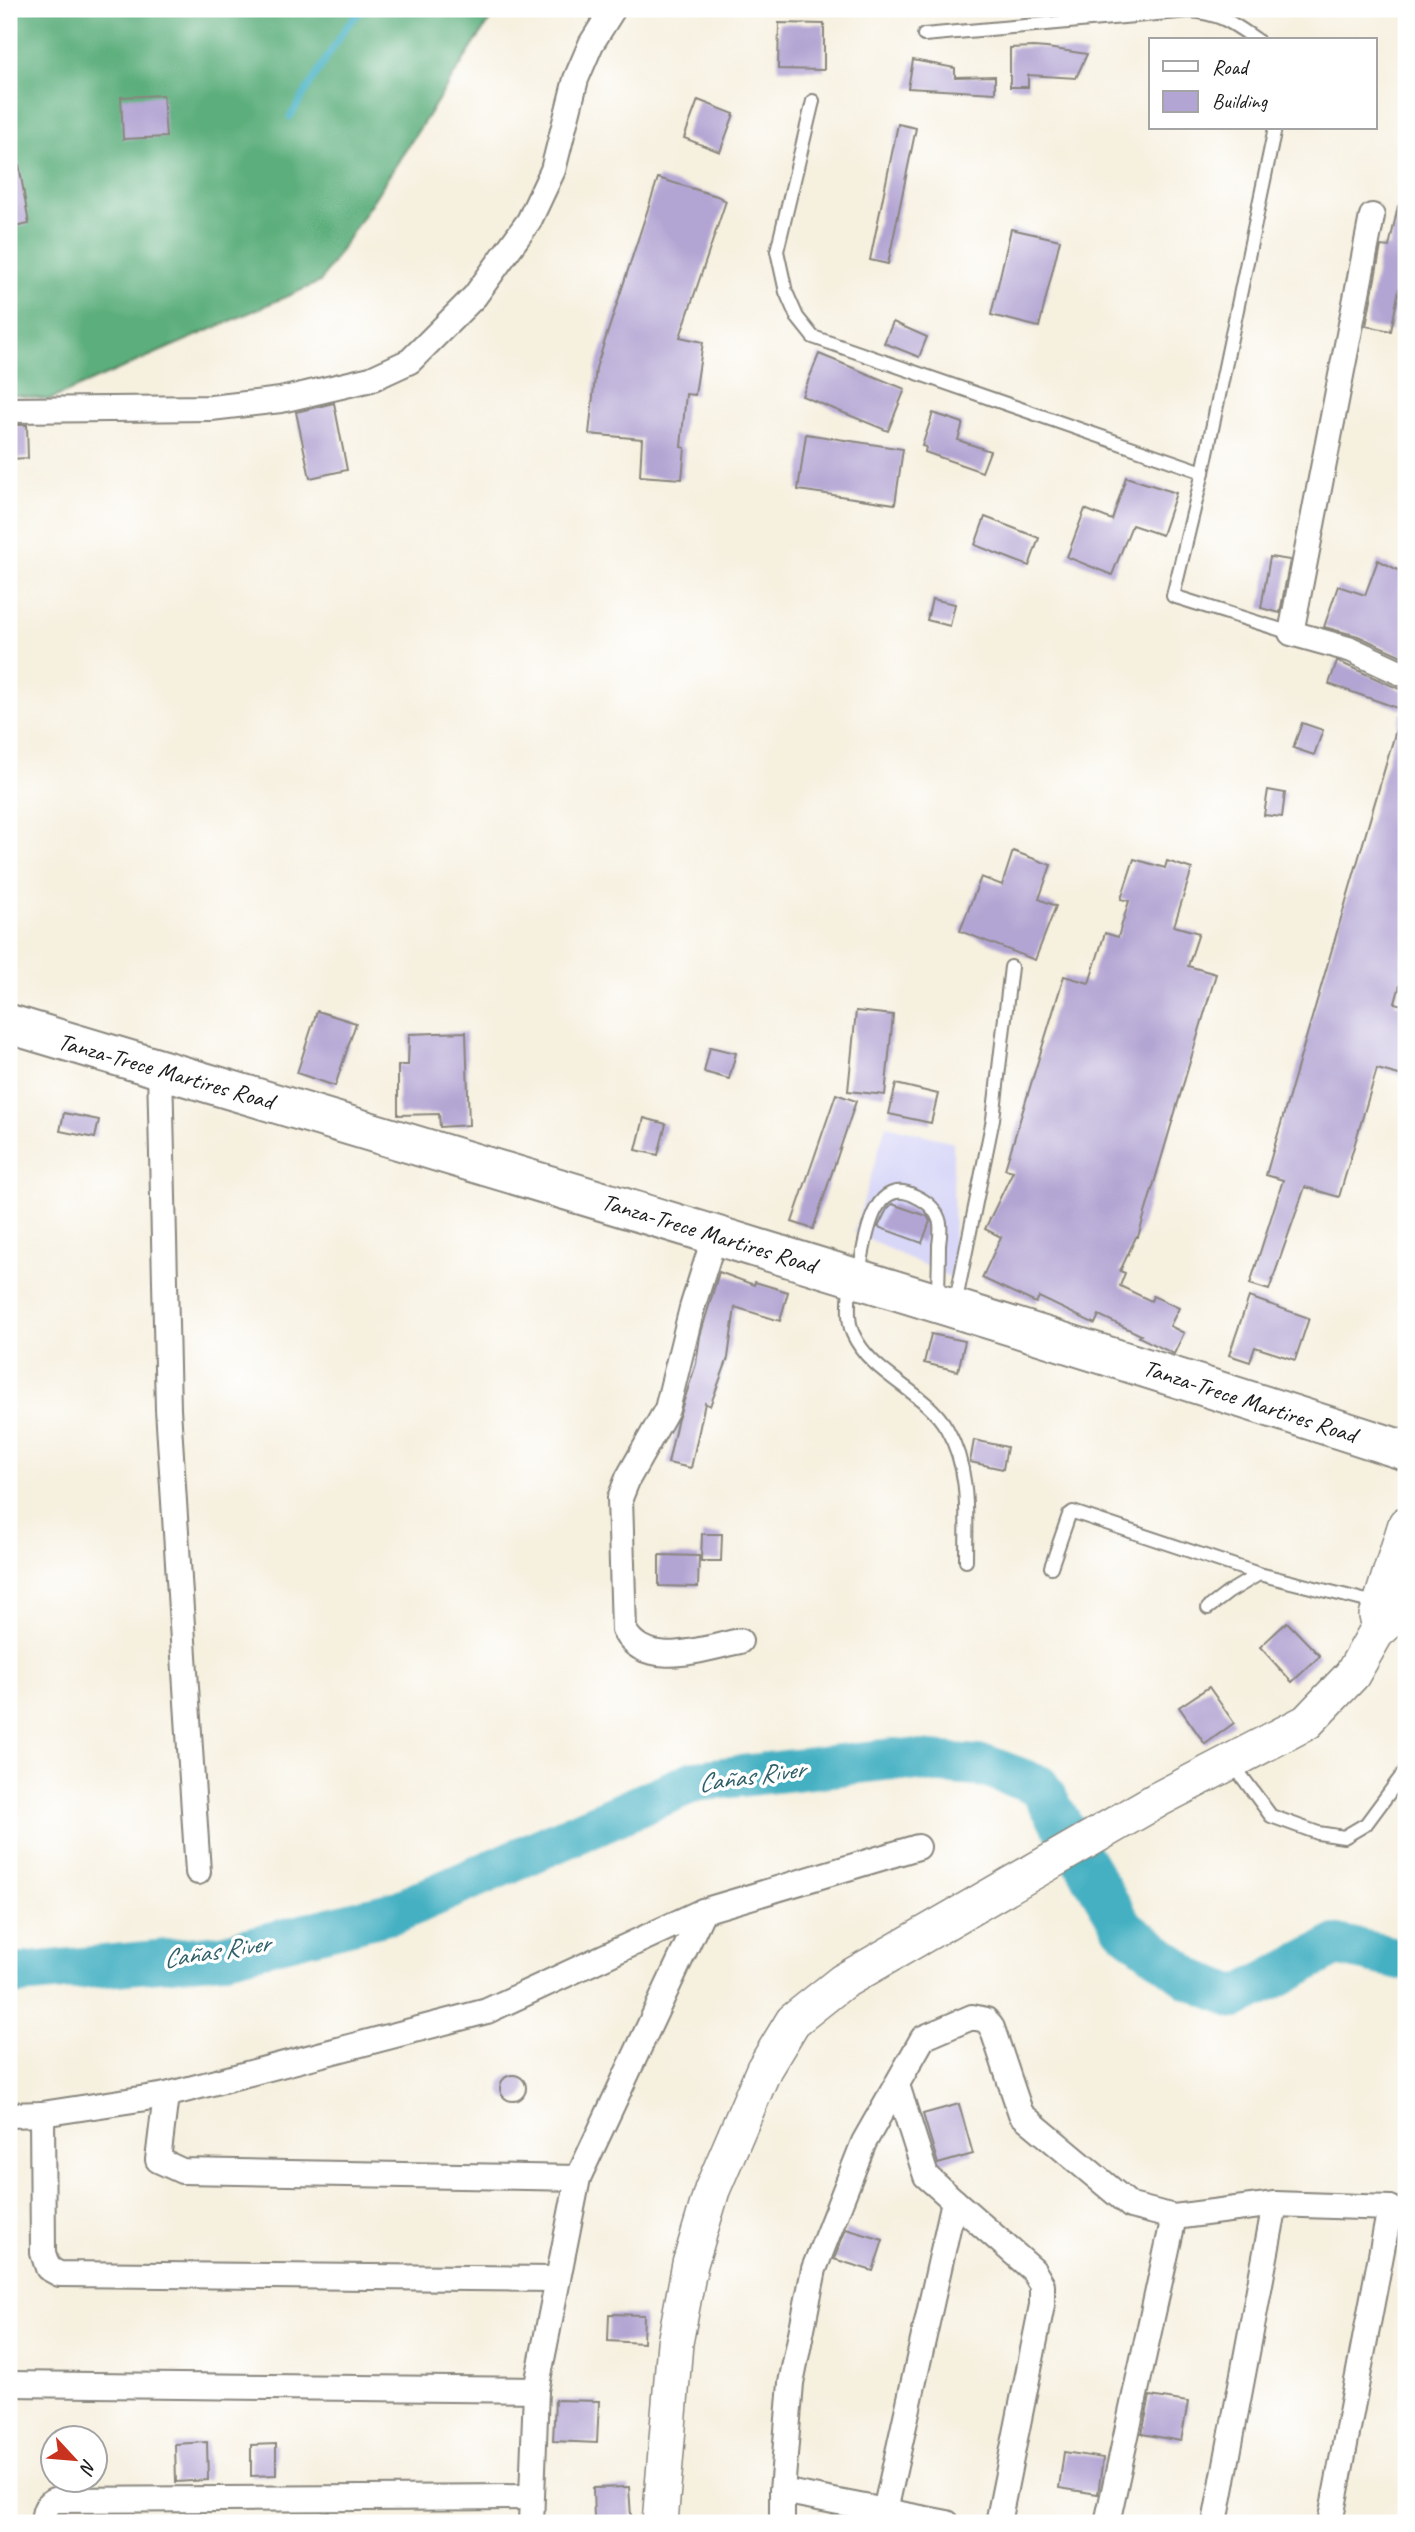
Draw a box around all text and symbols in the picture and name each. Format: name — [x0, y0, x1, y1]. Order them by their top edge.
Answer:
legend — [1149, 38, 1376, 130]
text: Road — [1212, 54, 1251, 80]
text: Building — [1212, 88, 1269, 114]
street label: Tanza-Trece Martires Road — [55, 1026, 280, 1117]
street label: Tanza-Trece Martires Road — [598, 1186, 823, 1281]
street label: Tanza-Trece Martires Road — [1140, 1352, 1364, 1451]
water label: Cañas River — [696, 1752, 811, 1800]
water label: Cañas River — [161, 1926, 276, 1976]
north arrow — [38, 2424, 108, 2494]
text: N — [74, 2455, 102, 2479]

